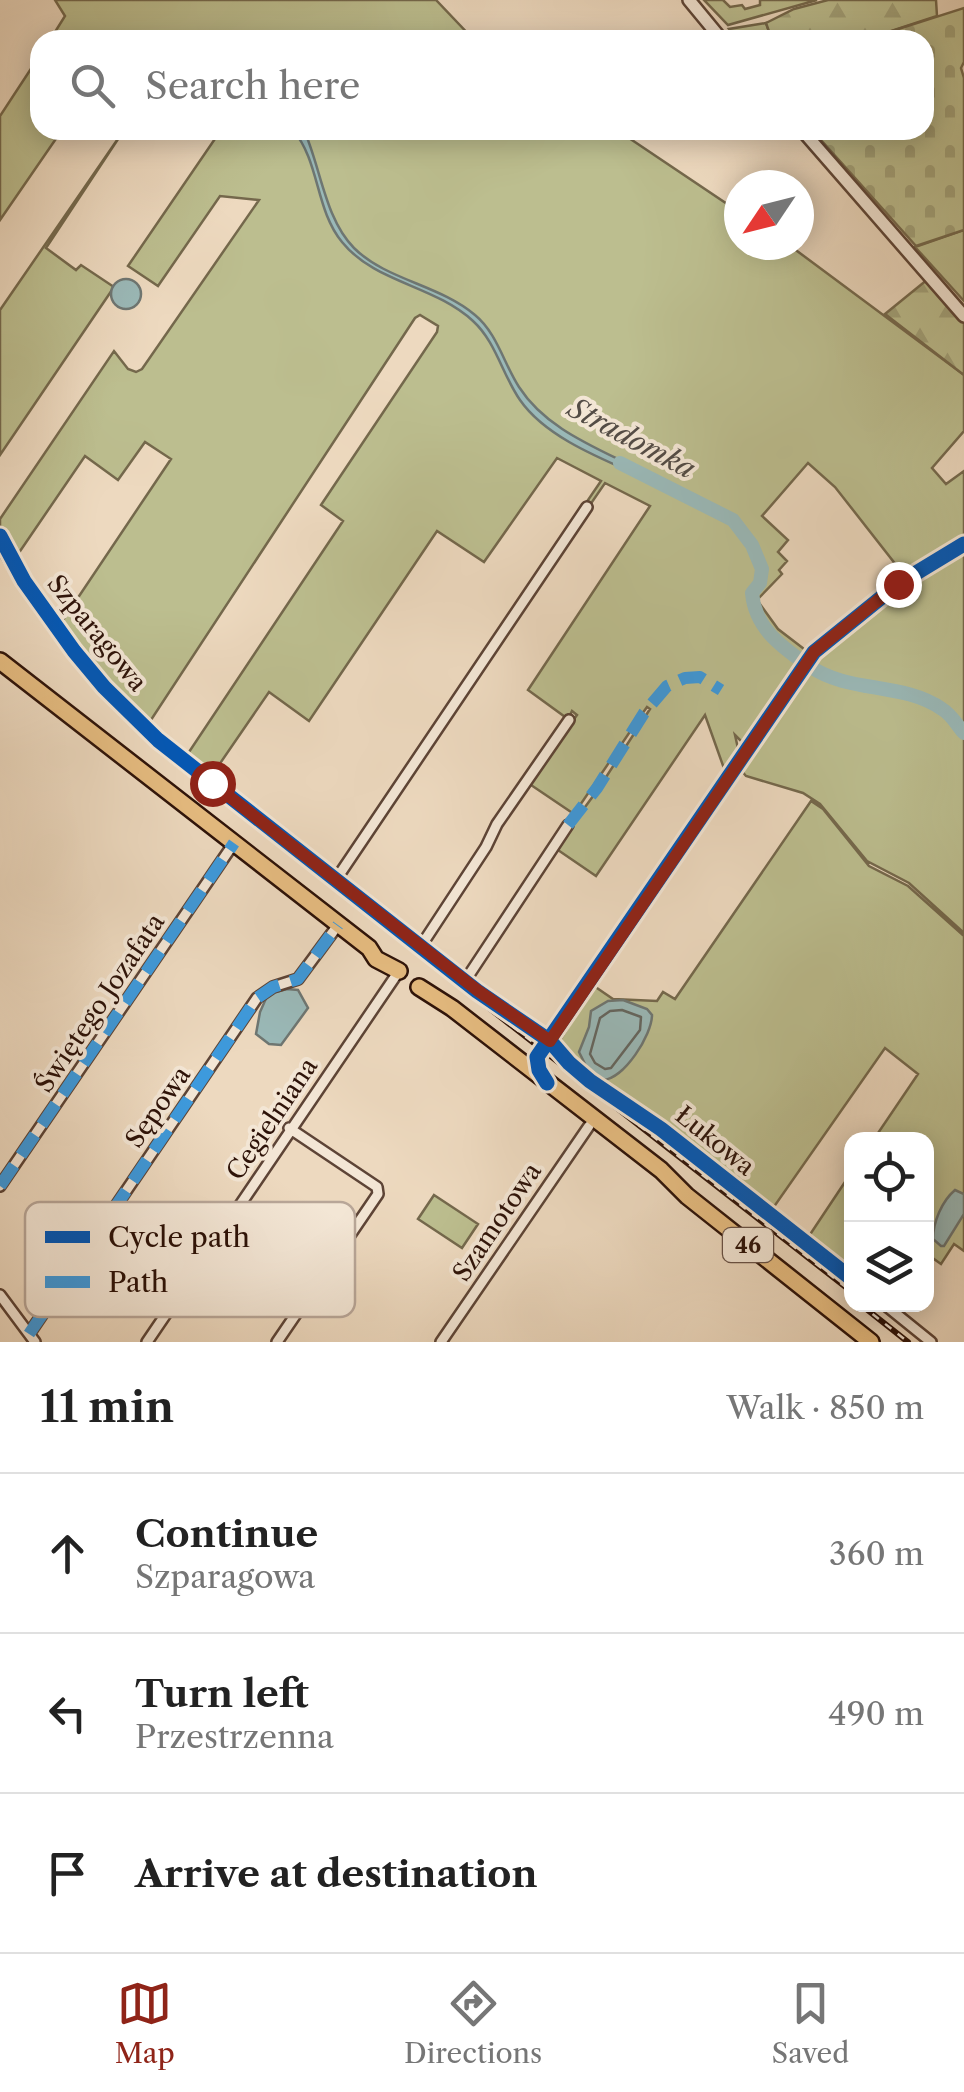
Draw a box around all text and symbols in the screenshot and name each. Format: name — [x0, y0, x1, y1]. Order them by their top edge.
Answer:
search box — [30, 30, 934, 140]
icon: search — [65, 58, 120, 113]
text: Search here — [145, 62, 360, 109]
north arrow — [724, 170, 814, 260]
water label: Stradomka — [561, 389, 702, 486]
route end — [876, 562, 922, 608]
street label: Szparagowa — [41, 569, 154, 698]
route start — [190, 761, 236, 807]
street label: Świętego Jozafata — [29, 907, 172, 1098]
street label: Cegielniana — [220, 1051, 325, 1186]
street label: Sępowa — [119, 1060, 198, 1154]
street label: Łukowa — [669, 1100, 762, 1183]
map controls — [844, 1132, 934, 1312]
button: locate — [844, 1132, 934, 1222]
street label: Szamotowa — [446, 1156, 548, 1287]
legend — [25, 1202, 355, 1317]
text: Cycle path — [108, 1220, 250, 1254]
button: layers — [844, 1222, 934, 1312]
road number: 46 — [723, 1228, 773, 1262]
text: Path — [108, 1265, 168, 1299]
text: 11 min — [40, 1381, 174, 1433]
text: Walk · 850 m — [727, 1388, 924, 1427]
text: Continue — [135, 1510, 318, 1557]
icon: ahead — [40, 1526, 95, 1581]
text: 360 m — [829, 1534, 924, 1573]
text: Szparagowa — [135, 1557, 315, 1596]
text: Turn left — [135, 1670, 309, 1717]
icon: left — [40, 1686, 95, 1741]
text: 490 m — [828, 1694, 924, 1733]
text: Przestrzenna — [135, 1717, 334, 1756]
icon: arrive — [40, 1846, 95, 1901]
text: Arrive at destination — [135, 1850, 538, 1897]
tab: Map — [115, 1976, 175, 2070]
tab: Directions — [404, 1976, 542, 2070]
tab: Saved — [772, 1976, 849, 2070]

